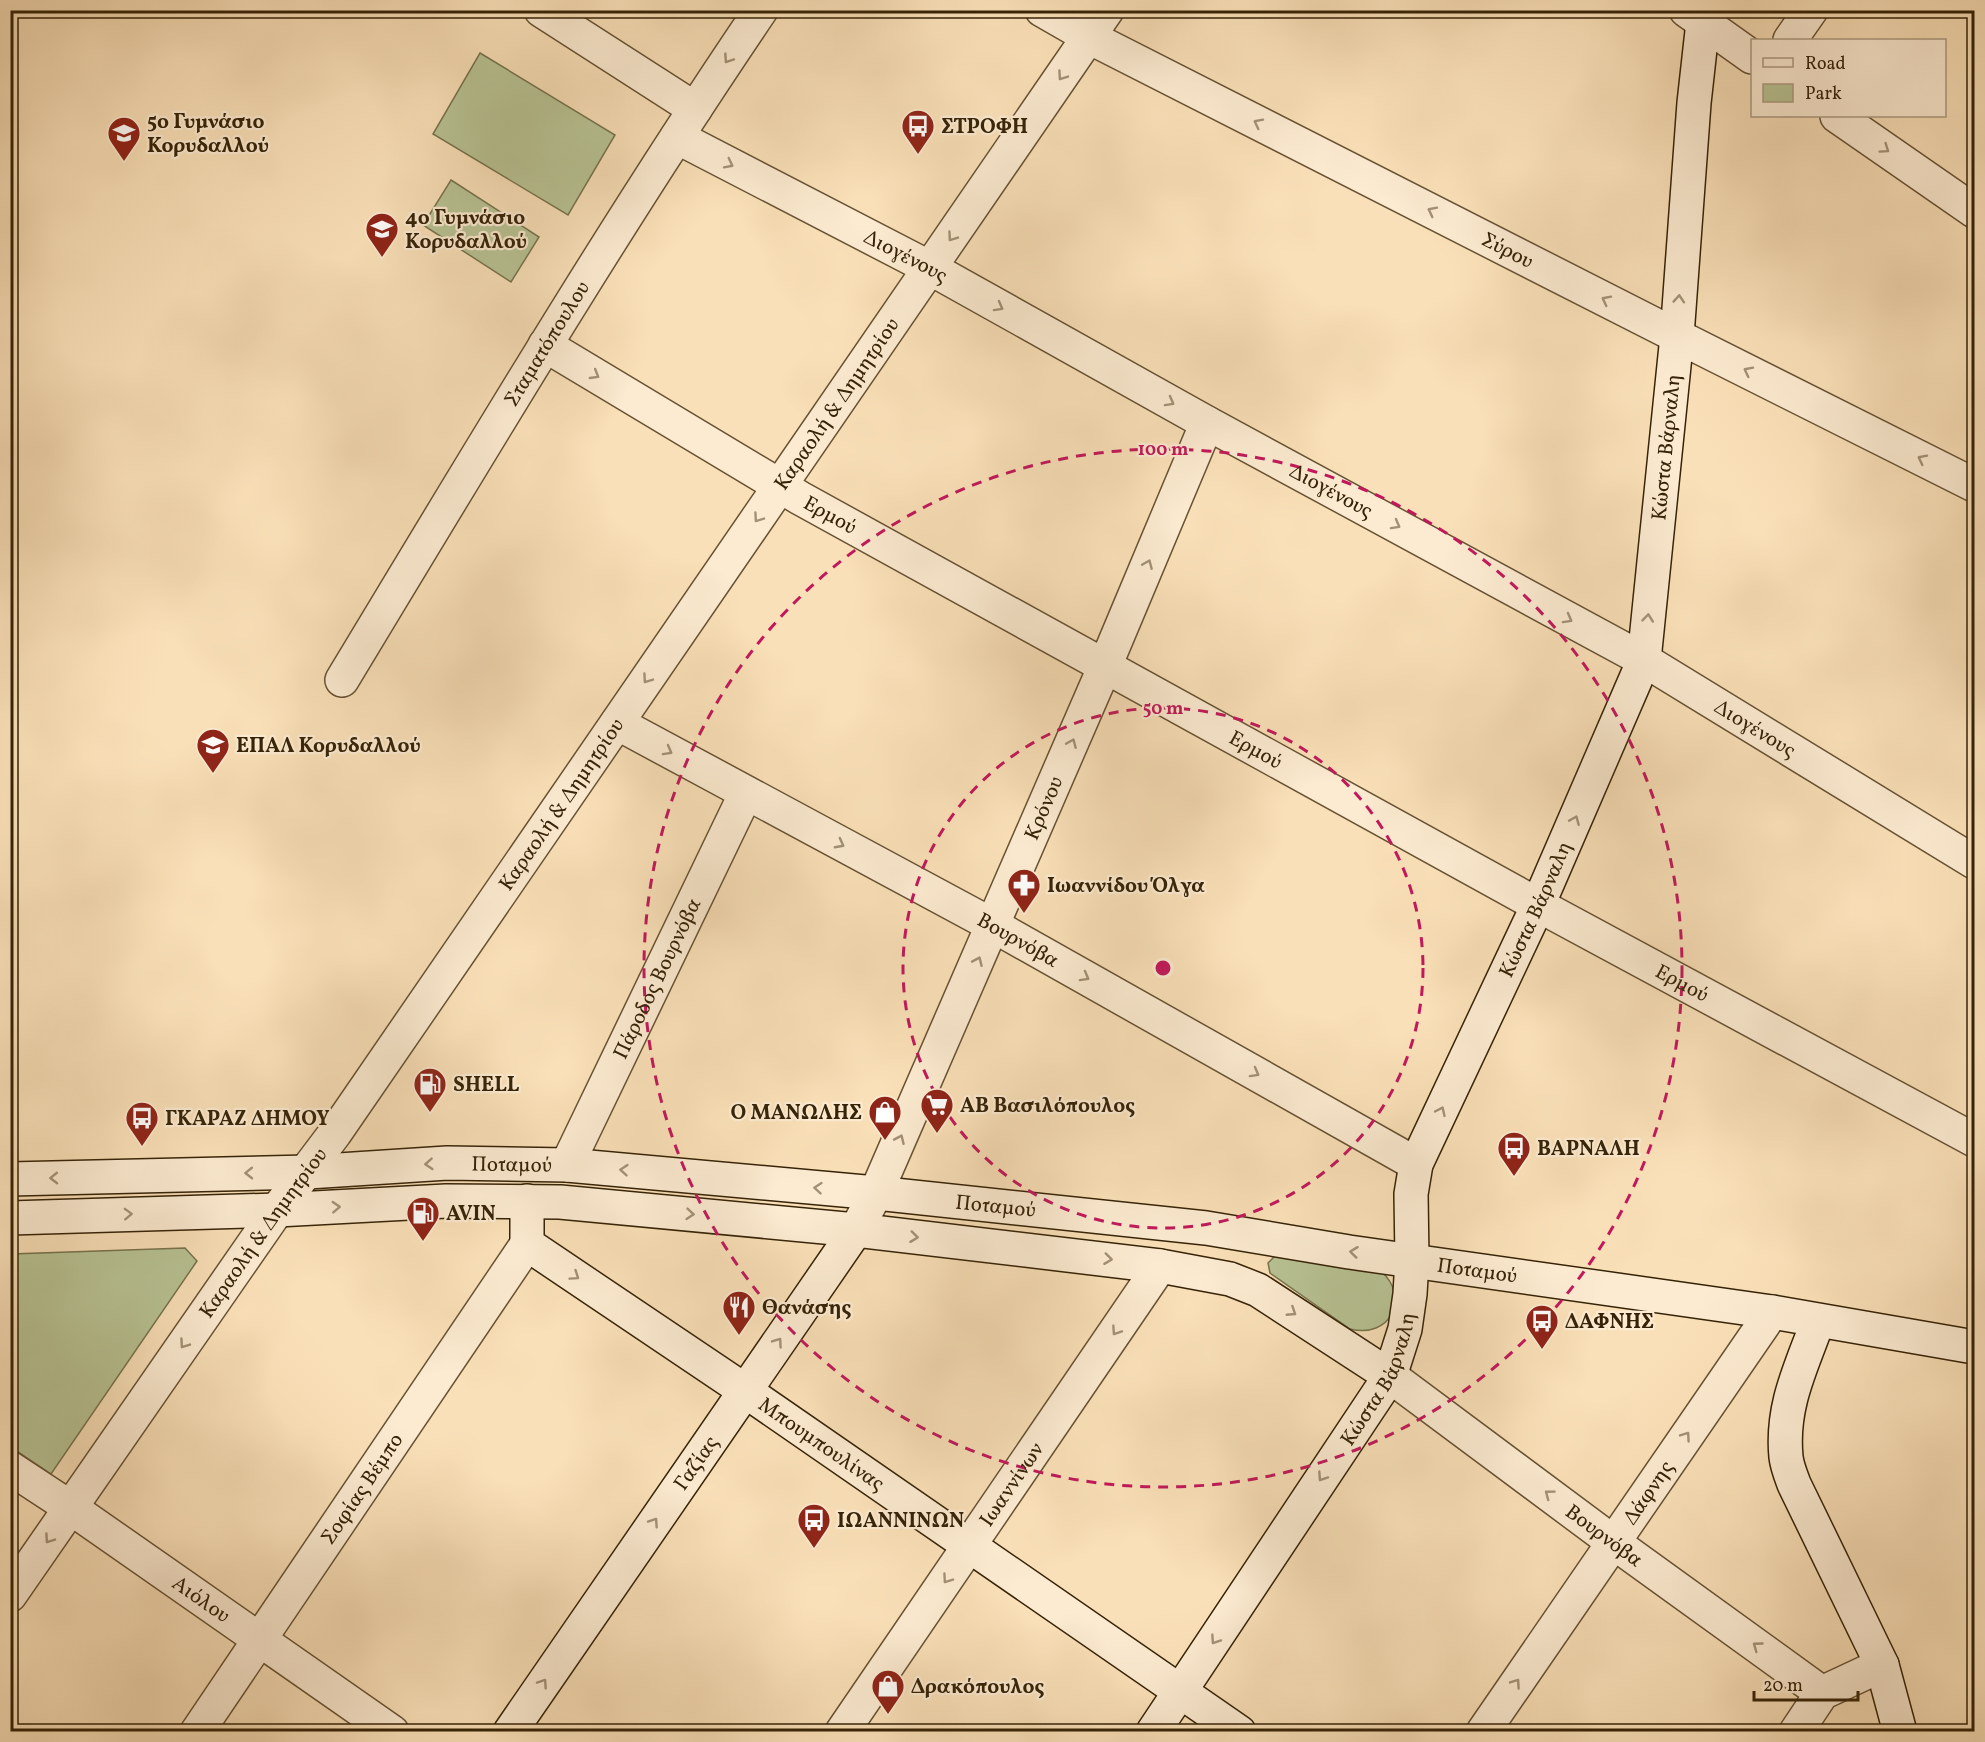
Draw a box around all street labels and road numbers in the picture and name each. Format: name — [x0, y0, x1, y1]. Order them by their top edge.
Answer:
street label: Διογένους — [858, 223, 953, 291]
street label: Σύρου — [1476, 226, 1538, 277]
street label: Σταματόπουλου — [498, 276, 598, 412]
street label: Καραολή & Δημητρίου — [768, 312, 907, 497]
street label: Κώστα Βάρναλη — [1645, 373, 1689, 522]
street label: Διογένους — [1284, 457, 1378, 526]
street label: Ερμού — [798, 490, 862, 542]
street label: Διογένους — [1708, 693, 1801, 766]
street label: Καραολή & Δημητρίου — [493, 713, 632, 897]
street label: Ερμού — [1223, 724, 1287, 777]
street label: Κρόνου — [1018, 772, 1071, 845]
street label: Κώστα Βάρναλη — [1493, 837, 1580, 983]
street label: Πάροδος Βουρνόβα — [607, 893, 709, 1064]
street label: Βουρνόβα — [971, 906, 1064, 976]
street label: Ερμού — [1650, 958, 1713, 1010]
street label: Καραολή & Δημητρίου — [193, 1142, 335, 1325]
street label: Ποταμού — [471, 1150, 552, 1181]
street label: Ποταμού — [954, 1189, 1037, 1226]
street label: Ποταμού — [1435, 1252, 1519, 1292]
street label: Κώστα Βάρναλη — [1334, 1311, 1423, 1452]
street label: Μπουμπουλίνας — [752, 1391, 890, 1499]
street label: Σοφίας Βέμπο — [315, 1428, 411, 1551]
street label: Γαζίας — [668, 1430, 726, 1497]
street label: Ιωαννίνων — [973, 1437, 1052, 1533]
street label: Δάφνης — [1617, 1455, 1682, 1531]
street label: Βουρνόβα — [1559, 1498, 1648, 1575]
street label: Αιόλου — [166, 1570, 236, 1631]

